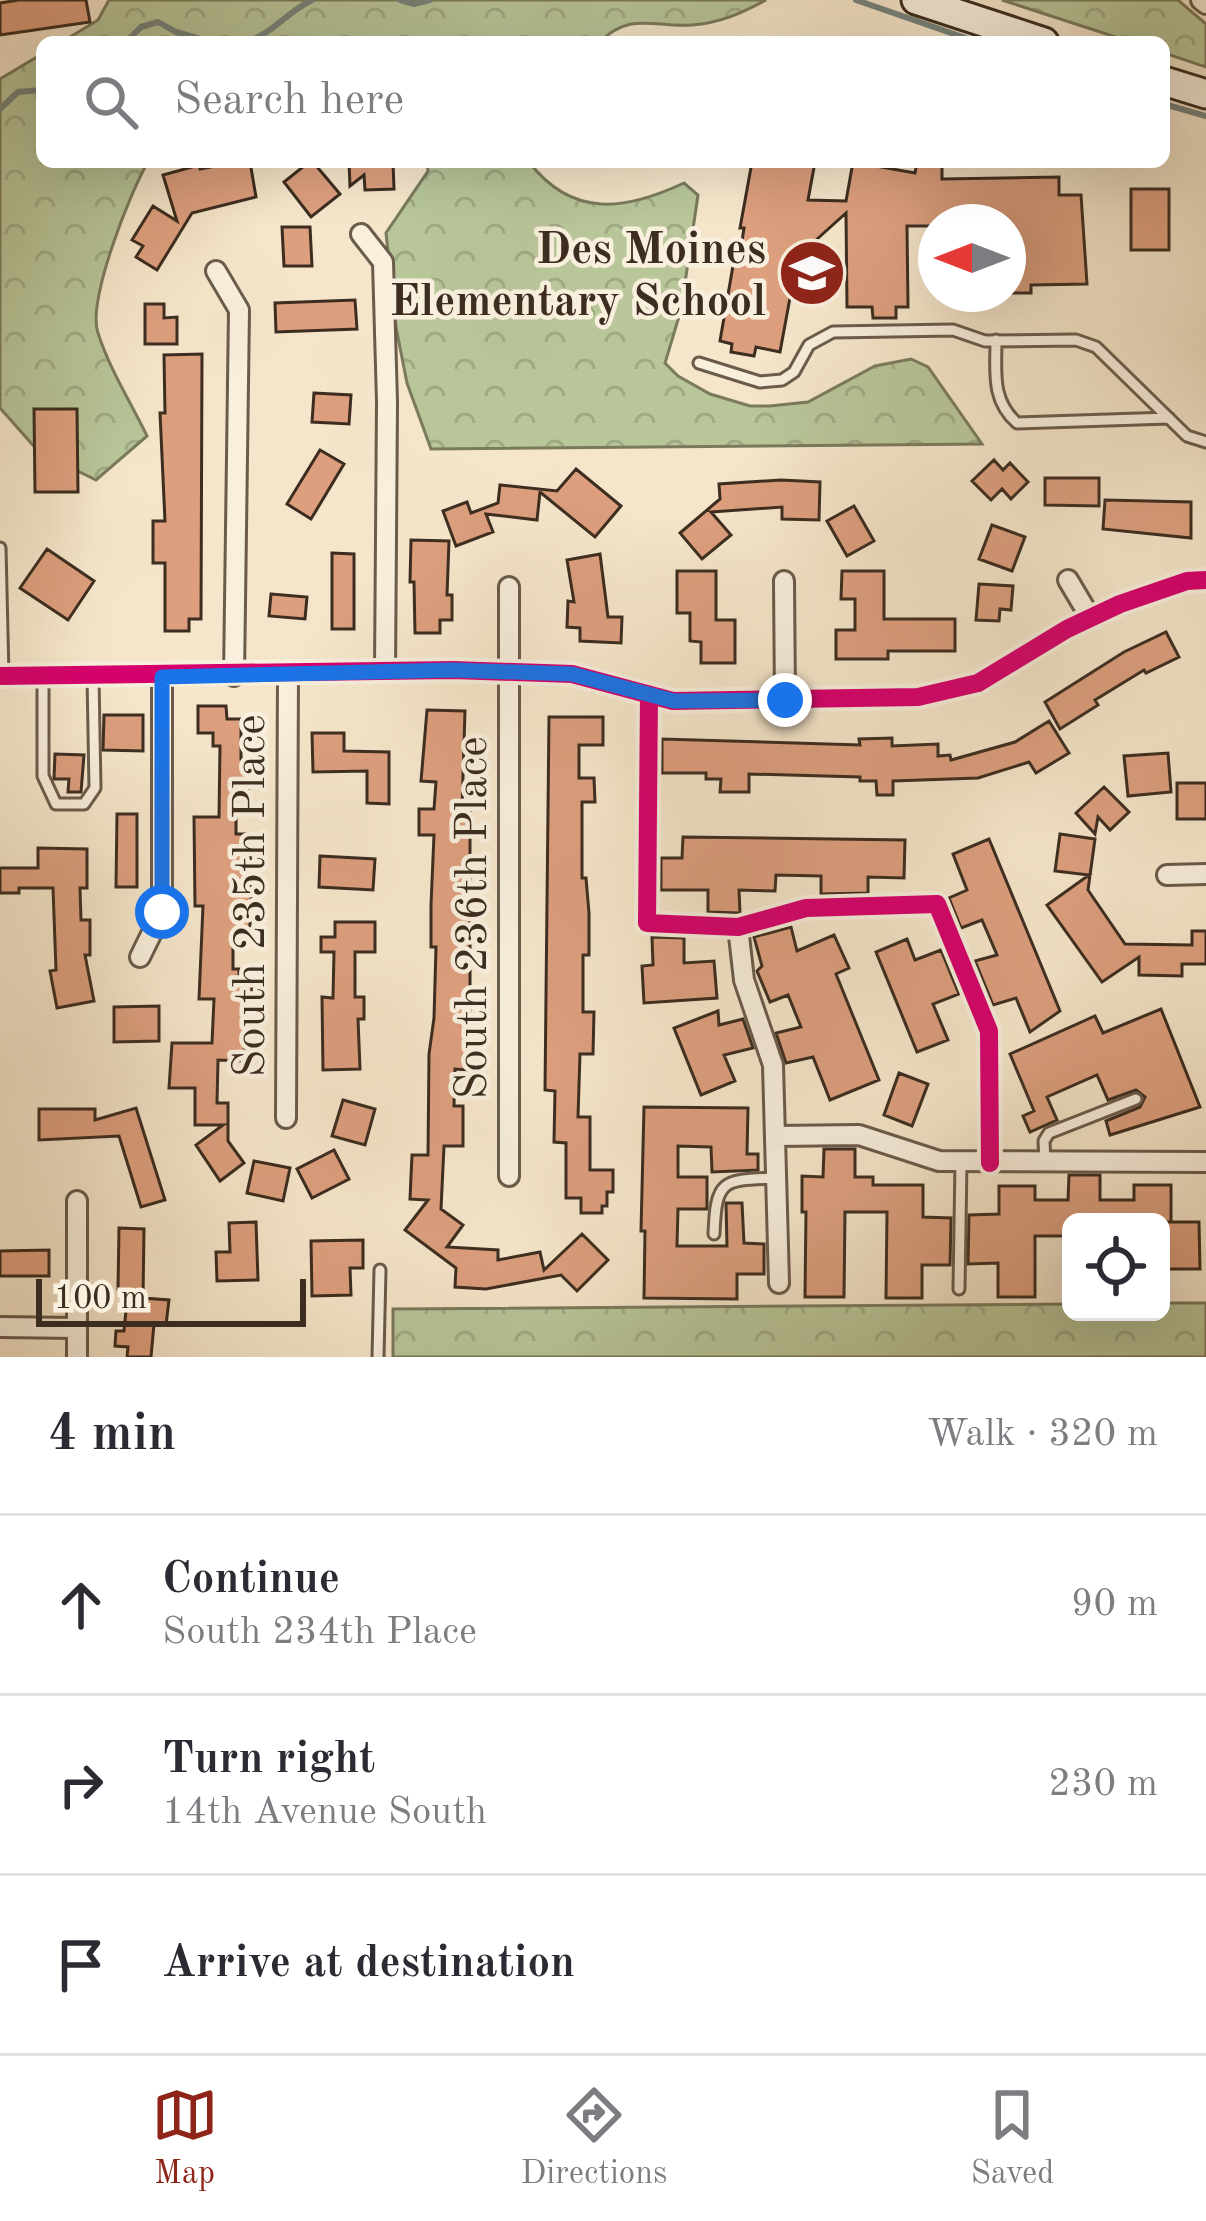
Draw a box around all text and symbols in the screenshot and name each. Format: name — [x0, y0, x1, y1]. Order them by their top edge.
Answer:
search box — [36, 36, 1170, 168]
icon: search — [78, 69, 144, 135]
text: Search here — [174, 79, 404, 124]
north arrow — [918, 204, 1026, 312]
place label: Des Moines Elementary School — [389, 229, 766, 326]
school or university icon: Des Moines Elementary School — [777, 238, 847, 308]
route end — [758, 673, 812, 727]
street label: South 235th Place — [230, 714, 275, 1078]
street label: South 236th Place — [452, 736, 497, 1100]
route start — [135, 885, 189, 939]
map controls — [1062, 1213, 1170, 1321]
button: locate — [1062, 1213, 1170, 1321]
scale bar — [36, 1273, 306, 1326]
text: 100 m — [54, 1283, 147, 1316]
text: 4 min — [48, 1410, 176, 1461]
text: Walk · 320 m — [927, 1415, 1158, 1454]
text: Continue — [162, 1558, 340, 1603]
icon: ahead — [48, 1572, 114, 1638]
text: 90 m — [1071, 1585, 1158, 1624]
text: South 234th Place — [162, 1613, 477, 1652]
text: Turn right — [162, 1738, 375, 1783]
icon: right — [48, 1752, 114, 1818]
text: 230 m — [1048, 1765, 1158, 1804]
text: 14th Avenue South — [162, 1793, 487, 1832]
icon: arrive — [48, 1932, 114, 1998]
text: Arrive at destination — [162, 1942, 575, 1987]
tab: Map — [152, 2082, 218, 2195]
tab: Directions — [521, 2082, 667, 2195]
tab: Saved — [970, 2082, 1054, 2195]

